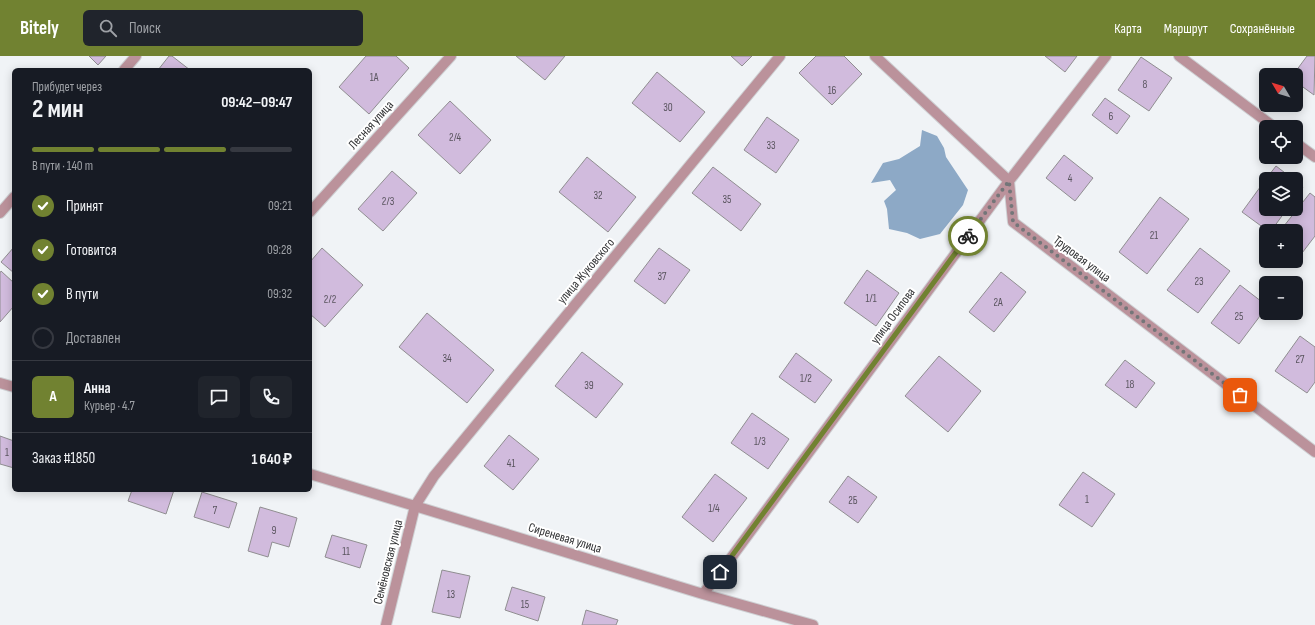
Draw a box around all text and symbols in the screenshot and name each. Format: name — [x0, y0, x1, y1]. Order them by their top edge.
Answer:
search box — [83, 10, 363, 46]
text: Bitely — [20, 17, 59, 40]
icon: search — [97, 17, 119, 39]
text: Поиск — [129, 19, 161, 38]
text: Карта — [1114, 20, 1142, 37]
text: Маршрут — [1164, 20, 1208, 37]
text: Сохранённые — [1230, 20, 1295, 37]
north arrow — [1259, 68, 1303, 112]
map controls — [1259, 68, 1303, 320]
house number: 1А — [370, 71, 379, 84]
house number: 8 — [1143, 78, 1148, 91]
text: Прибудет через — [32, 79, 102, 95]
house number: 16 — [828, 84, 837, 97]
text: 09:42–09:47 — [221, 93, 292, 112]
text: 2 мин — [32, 94, 84, 125]
street label: Лесная улица — [345, 97, 397, 153]
house number: 30 — [663, 101, 673, 114]
house number: 6 — [1109, 110, 1114, 123]
button: locate — [1259, 120, 1303, 164]
house number: 2/4 — [449, 131, 461, 144]
house number: 33 — [766, 139, 776, 152]
text: В пути · 140 m — [32, 158, 93, 174]
house number: 4 — [1068, 172, 1073, 185]
button: layers — [1259, 172, 1303, 216]
house number: 32 — [593, 189, 603, 202]
house number: 35 — [722, 193, 732, 206]
icon: check — [32, 195, 54, 217]
house number: 2/3 — [382, 195, 395, 208]
text: Принят — [66, 197, 103, 216]
text: 09:21 — [268, 198, 292, 214]
courier — [948, 216, 988, 256]
button: + — [1259, 224, 1303, 268]
icon: bike — [957, 225, 979, 247]
house number: 21 — [1150, 229, 1158, 242]
street label: Трудовая улица — [1050, 232, 1114, 286]
street label: улица Жуковского — [554, 235, 618, 307]
icon: check — [32, 239, 54, 261]
text: Готовится — [66, 241, 117, 260]
text: 09:28 — [267, 242, 292, 258]
house number: 37 — [657, 270, 667, 283]
house number: 23 — [1194, 275, 1204, 288]
button: − — [1259, 276, 1303, 320]
icon: check — [32, 283, 54, 305]
text: В пути — [66, 285, 98, 304]
street label: улица Осипова — [867, 285, 919, 347]
text: 09:32 — [267, 286, 292, 302]
house number: 1/1 — [865, 292, 877, 305]
house number: 2/2 — [324, 293, 337, 306]
house number: 2А — [993, 296, 1003, 309]
house number: 25 — [1235, 310, 1243, 323]
text: Доставлен — [66, 329, 120, 348]
house number: 34 — [442, 352, 452, 365]
house number: 27 — [1296, 353, 1305, 366]
house number: 1/2 — [800, 372, 812, 385]
button: chat — [198, 376, 240, 418]
button: phone — [250, 376, 292, 418]
house number: 18 — [1126, 378, 1135, 391]
pin — [1223, 378, 1257, 412]
text: Анна — [84, 379, 111, 398]
house number: 39 — [584, 379, 594, 392]
icon: bag — [1229, 384, 1251, 406]
text: А — [49, 387, 57, 406]
text: Курьер · 4.7 — [84, 398, 135, 414]
house number: 1/3 — [754, 435, 766, 448]
house number: 1 — [5, 446, 9, 459]
text: Заказ #1850 — [32, 449, 95, 468]
text: 1 640 ₽ — [251, 450, 292, 469]
house number: 41 — [507, 457, 515, 470]
house number: 1 — [1085, 493, 1089, 506]
house number: 2Б — [848, 494, 858, 507]
house number: 1/4 — [708, 502, 720, 515]
house number: 7 — [213, 504, 218, 517]
street label: Семёновская улица — [370, 518, 406, 606]
street label: Сиреневая улица — [526, 519, 604, 557]
house number: 9 — [272, 524, 277, 537]
house number: 11 — [342, 545, 350, 558]
pin — [703, 555, 737, 589]
icon: home — [709, 561, 731, 583]
house number: 13 — [447, 588, 456, 601]
house number: 15 — [521, 598, 529, 611]

